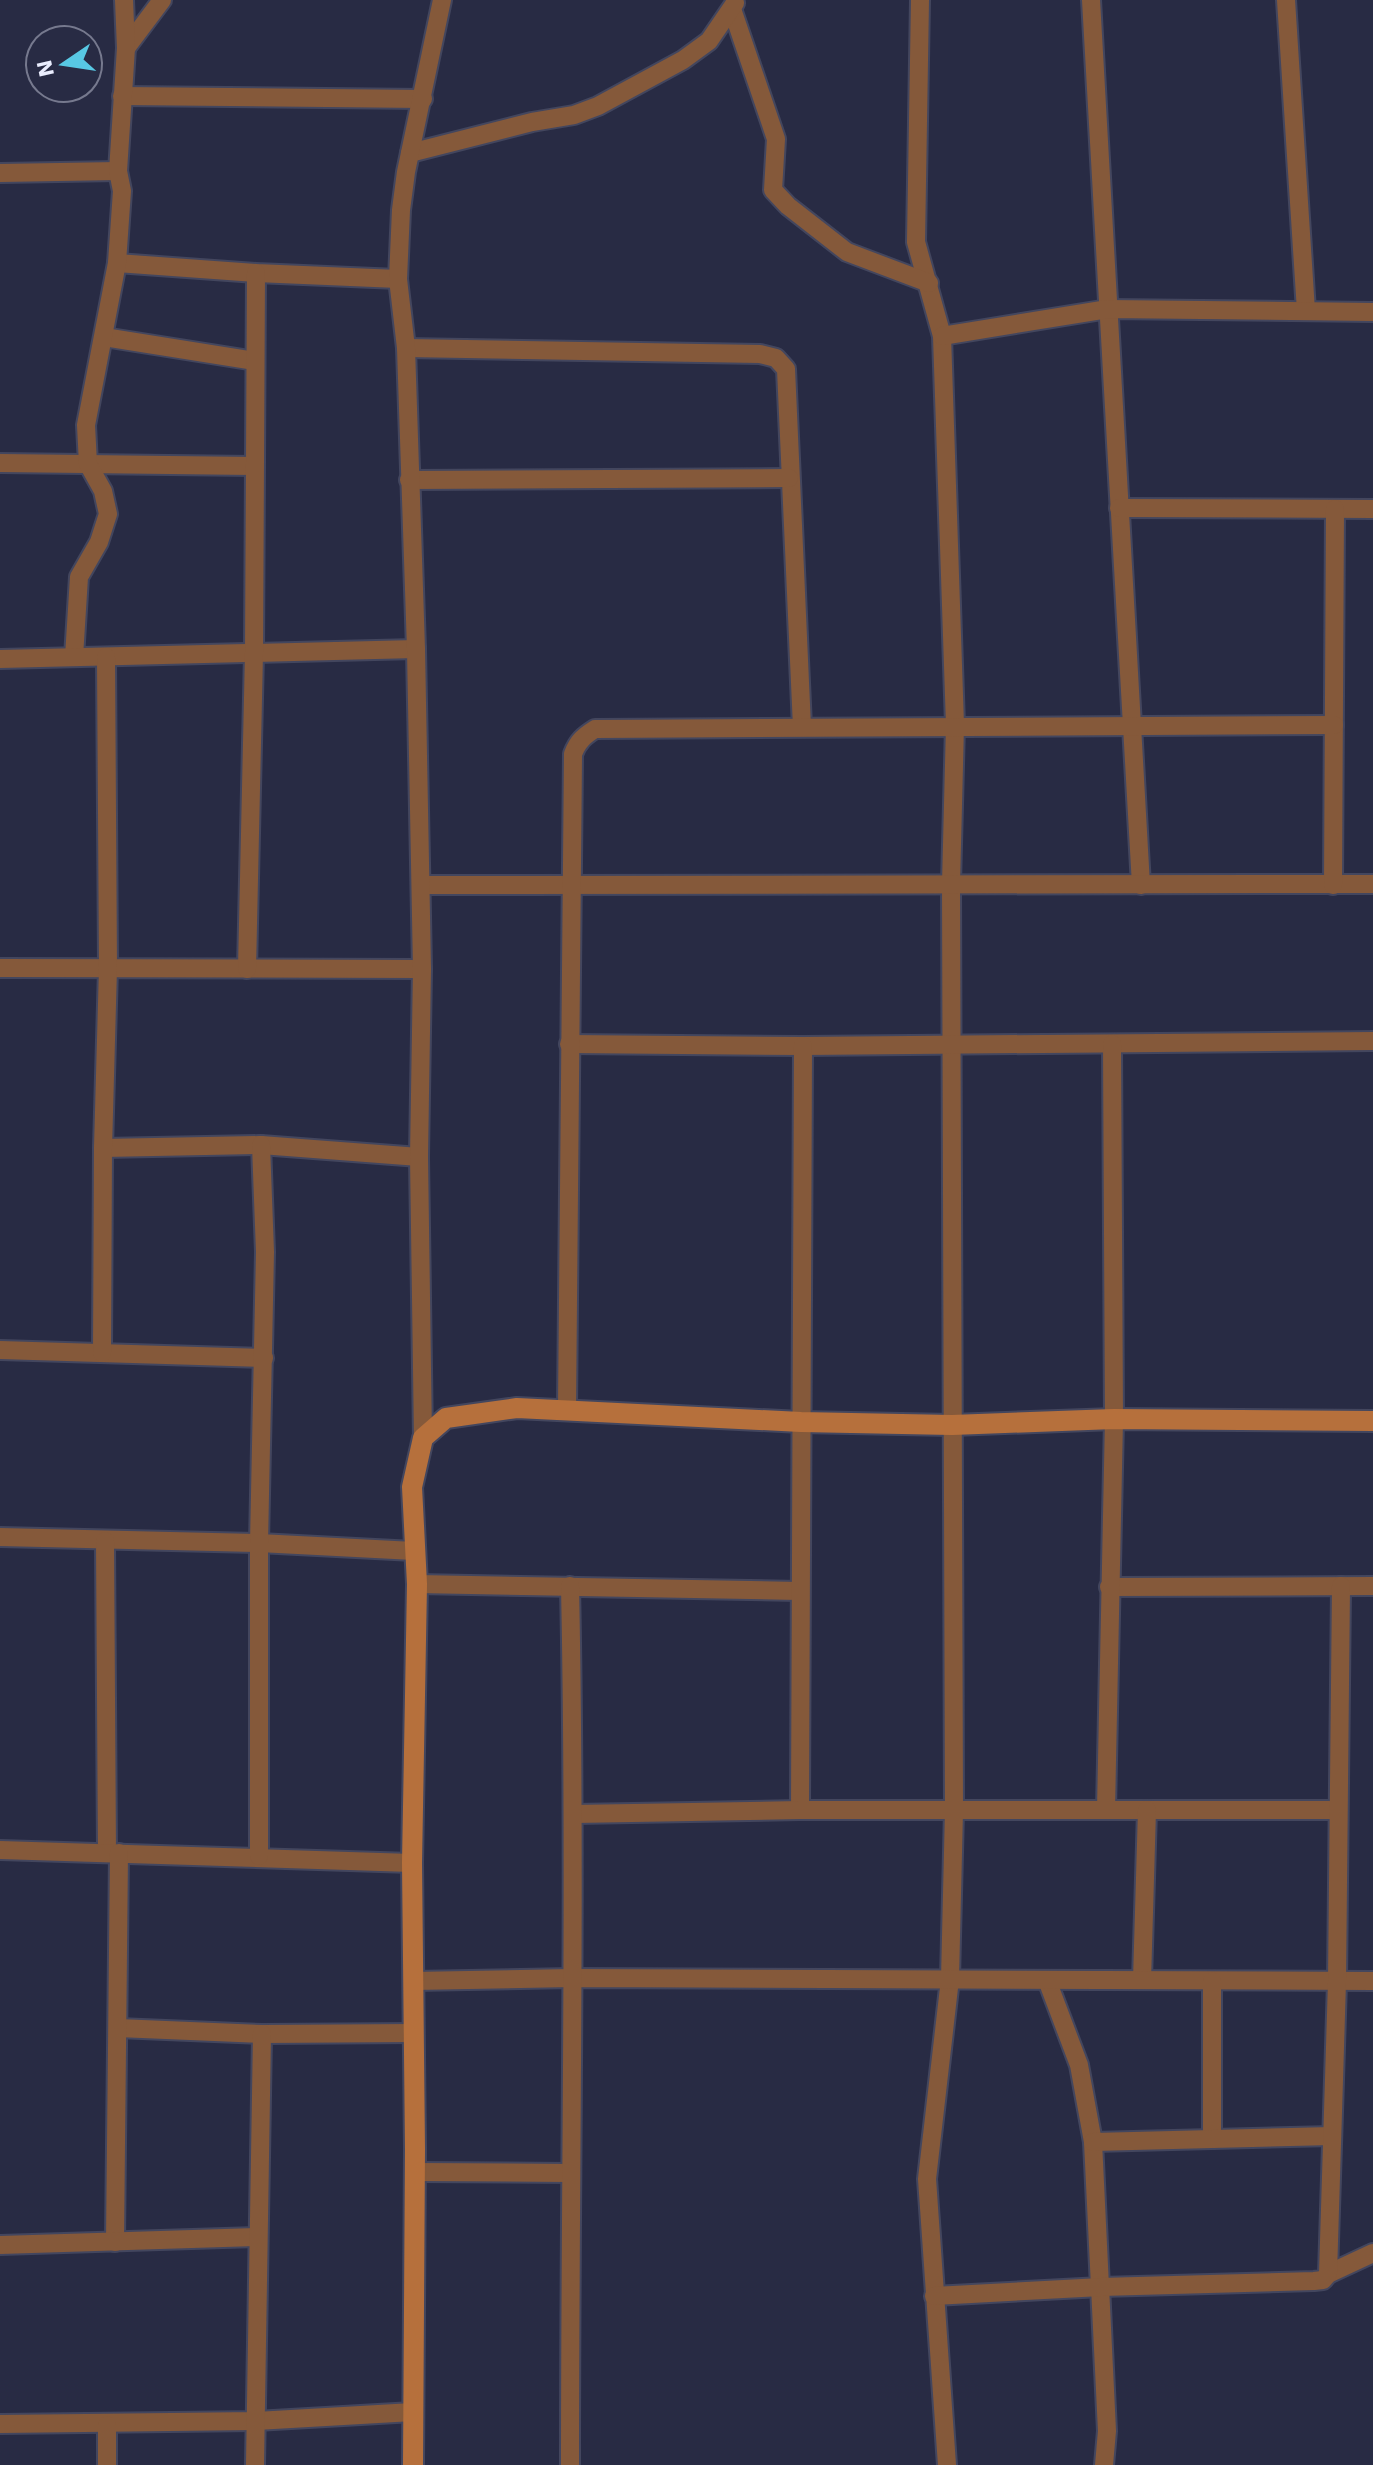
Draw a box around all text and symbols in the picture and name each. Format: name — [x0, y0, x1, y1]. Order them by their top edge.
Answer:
north arrow — [24, 24, 104, 104]
text: N — [31, 58, 59, 79]

